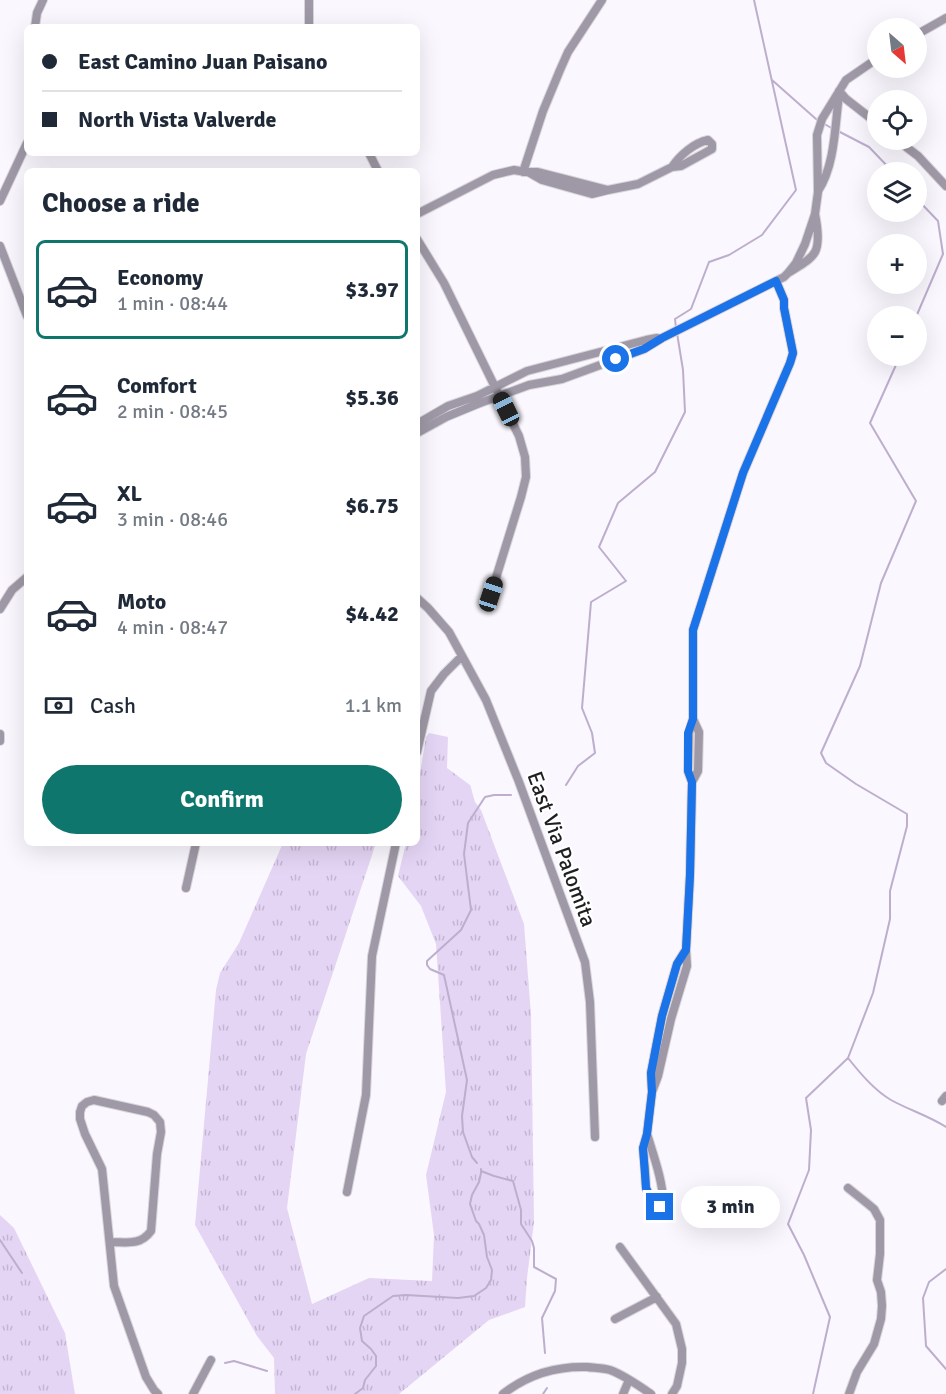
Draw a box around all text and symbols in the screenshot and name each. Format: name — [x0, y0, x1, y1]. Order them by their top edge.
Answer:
north arrow — [867, 18, 927, 78]
map controls — [867, 18, 927, 366]
text: East Camino Juan Paisano — [78, 48, 328, 75]
button: locate — [867, 90, 927, 150]
text: North Vista Valverde — [78, 106, 276, 133]
button: layers — [867, 162, 927, 222]
text: Choose a ride — [42, 187, 200, 220]
button: + — [867, 234, 927, 294]
icon: car — [45, 263, 99, 317]
text: Economy — [117, 264, 203, 291]
text: $3.97 — [345, 276, 399, 303]
text: 1 min · 08:44 — [117, 291, 228, 316]
button: − — [867, 306, 927, 366]
route start — [602, 345, 629, 372]
icon: car — [45, 371, 99, 425]
text: Comfort — [117, 372, 197, 399]
text: $5.36 — [345, 384, 399, 411]
car — [490, 389, 522, 429]
text: 2 min · 08:45 — [117, 399, 228, 424]
icon: car — [45, 479, 99, 533]
text: XL — [117, 480, 142, 507]
text: $6.75 — [345, 492, 399, 519]
text: 3 min · 08:46 — [117, 507, 228, 532]
car — [477, 574, 505, 614]
icon: car — [45, 587, 99, 641]
text: Moto — [117, 588, 166, 615]
text: $4.42 — [345, 600, 399, 627]
text: 4 min · 08:47 — [117, 615, 228, 640]
icon: cash — [42, 689, 75, 722]
text: Cash — [90, 692, 136, 719]
text: 1.1 km — [345, 693, 402, 718]
button: Confirm — [42, 765, 402, 834]
street label: East Via Palomita — [521, 768, 603, 930]
callout: 3 min — [681, 1186, 780, 1228]
route end — [646, 1193, 673, 1220]
text: 3 min — [706, 1194, 755, 1219]

